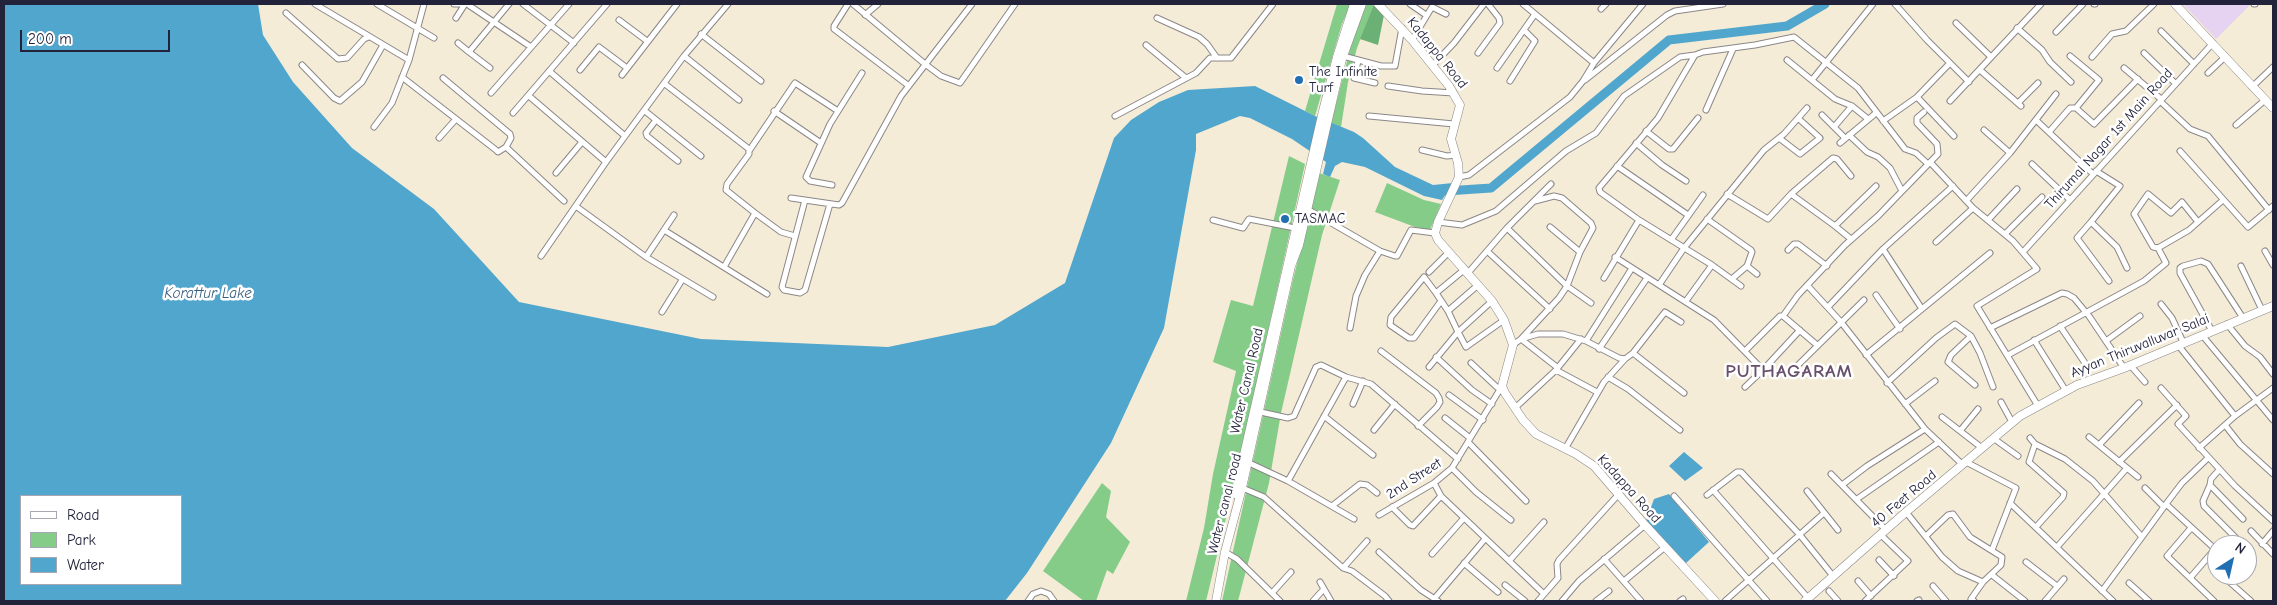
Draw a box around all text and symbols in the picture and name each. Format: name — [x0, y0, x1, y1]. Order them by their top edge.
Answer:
street label: Kadappa Road — [1403, 14, 1471, 92]
scale bar — [22, 20, 172, 52]
text: 200 m — [28, 30, 72, 48]
place label: The Infinite Turf — [1309, 64, 1377, 96]
street label: Thirumal Nagar 1st Main Road — [2041, 65, 2177, 213]
marker: The Infinite Turf — [1293, 74, 1305, 86]
place label: TASMAC — [1295, 211, 1345, 227]
marker: TASMAC — [1279, 213, 1291, 225]
water label: Korattur Lake — [164, 285, 252, 303]
street label: Ayyan Thiruvalluvar Salai — [2068, 310, 2212, 382]
street label: Water Canal Road — [1227, 326, 1267, 436]
district label: PUTHAGARAM — [1724, 361, 1854, 383]
street label: Kadappa Road — [1594, 451, 1664, 527]
street label: Water canal road — [1204, 452, 1246, 556]
street label: 2nd Street — [1383, 455, 1445, 503]
street label: 40 Feet Road — [1868, 467, 1940, 531]
legend — [20, 495, 182, 585]
text: Road — [67, 506, 99, 524]
text: Park — [67, 531, 96, 549]
north arrow — [2207, 535, 2257, 585]
text: N — [2232, 539, 2249, 558]
text: Water — [67, 556, 104, 574]

